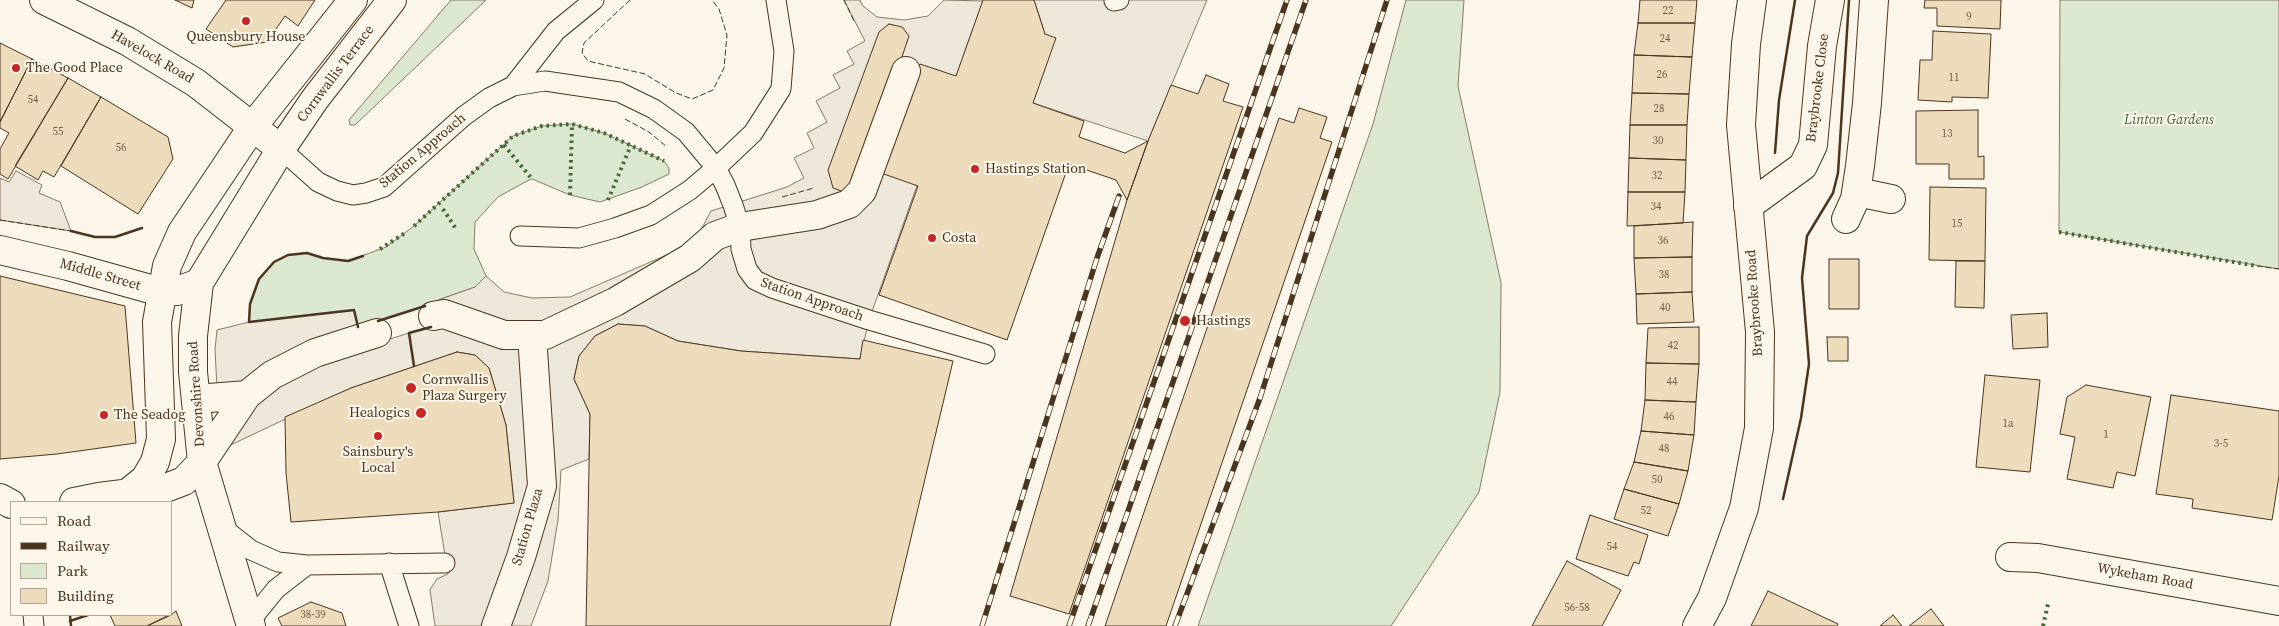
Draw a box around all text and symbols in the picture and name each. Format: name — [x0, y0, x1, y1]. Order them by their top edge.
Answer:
house number: 22 — [1663, 4, 1673, 18]
house number: 9 — [1966, 10, 1972, 24]
marker: Queensbury House — [240, 15, 252, 27]
street label: Cornwallis Terrace — [294, 22, 378, 126]
street label: Havelock Road — [108, 27, 196, 87]
place label: Queensbury House — [187, 29, 305, 45]
house number: 24 — [1660, 32, 1670, 46]
street label: Braybrooke Close — [1803, 33, 1833, 143]
place label: The Good Place — [26, 60, 123, 76]
marker: The Good Place — [10, 62, 22, 74]
house number: 26 — [1657, 68, 1667, 82]
house number: 11 — [1949, 71, 1959, 85]
house number: 54 — [28, 93, 38, 107]
house number: 28 — [1654, 102, 1664, 116]
street label: Station Approach — [376, 110, 470, 192]
park label: Linton Gardens — [2124, 112, 2214, 128]
house number: 55 — [53, 125, 63, 139]
house number: 13 — [1942, 127, 1952, 141]
house number: 30 — [1653, 134, 1663, 148]
house number: 56 — [116, 141, 126, 155]
place label: Hastings Station — [985, 161, 1086, 177]
marker: Hastings Station — [969, 163, 981, 175]
house number: 32 — [1652, 169, 1662, 183]
house number: 34 — [1651, 200, 1661, 214]
house number: 15 — [1952, 217, 1962, 231]
place label: Costa — [942, 230, 976, 246]
marker: Costa — [926, 232, 938, 244]
house number: 36 — [1658, 234, 1668, 248]
street label: Braybrooke Road — [1743, 249, 1767, 357]
street label: Middle Street — [58, 255, 142, 295]
house number: 38 — [1659, 268, 1669, 282]
street label: Station Approach — [758, 275, 866, 325]
house number: 40 — [1660, 301, 1670, 315]
place label: Hastings — [1196, 313, 1250, 329]
marker: Hastings — [1178, 314, 1192, 328]
house number: 42 — [1668, 339, 1678, 353]
street label: Devonshire Road — [185, 340, 209, 448]
place label: Cornwallis Plaza Surgery — [422, 372, 507, 404]
house number: 44 — [1667, 375, 1677, 389]
marker: Cornwallis Plaza Surgery — [404, 381, 418, 395]
place label: Healogics — [349, 405, 410, 421]
marker: Healogics — [414, 406, 428, 420]
place label: The Seadog — [114, 407, 185, 423]
marker: The Seadog — [98, 409, 110, 421]
house number: 46 — [1664, 410, 1674, 424]
house number: 1a — [2002, 417, 2014, 431]
house number: 1 — [2103, 428, 2109, 442]
marker: Sainsbury's Local — [372, 430, 384, 442]
house number: 3-5 — [2214, 437, 2228, 451]
house number: 48 — [1659, 442, 1669, 456]
place label: Sainsbury's Local — [343, 444, 413, 477]
house number: 50 — [1652, 473, 1662, 487]
street label: Station Plaza — [509, 486, 547, 568]
legend — [10, 501, 172, 616]
house number: 52 — [1641, 504, 1651, 518]
text: Road — [57, 510, 91, 531]
text: Railway — [57, 535, 110, 556]
house number: 54 — [1607, 540, 1617, 554]
text: Park — [57, 560, 88, 581]
street label: Wykeham Road — [2096, 560, 2194, 594]
text: Building — [57, 585, 114, 606]
house number: 56-58 — [1564, 601, 1590, 615]
house number: 38-39 — [300, 608, 326, 622]

